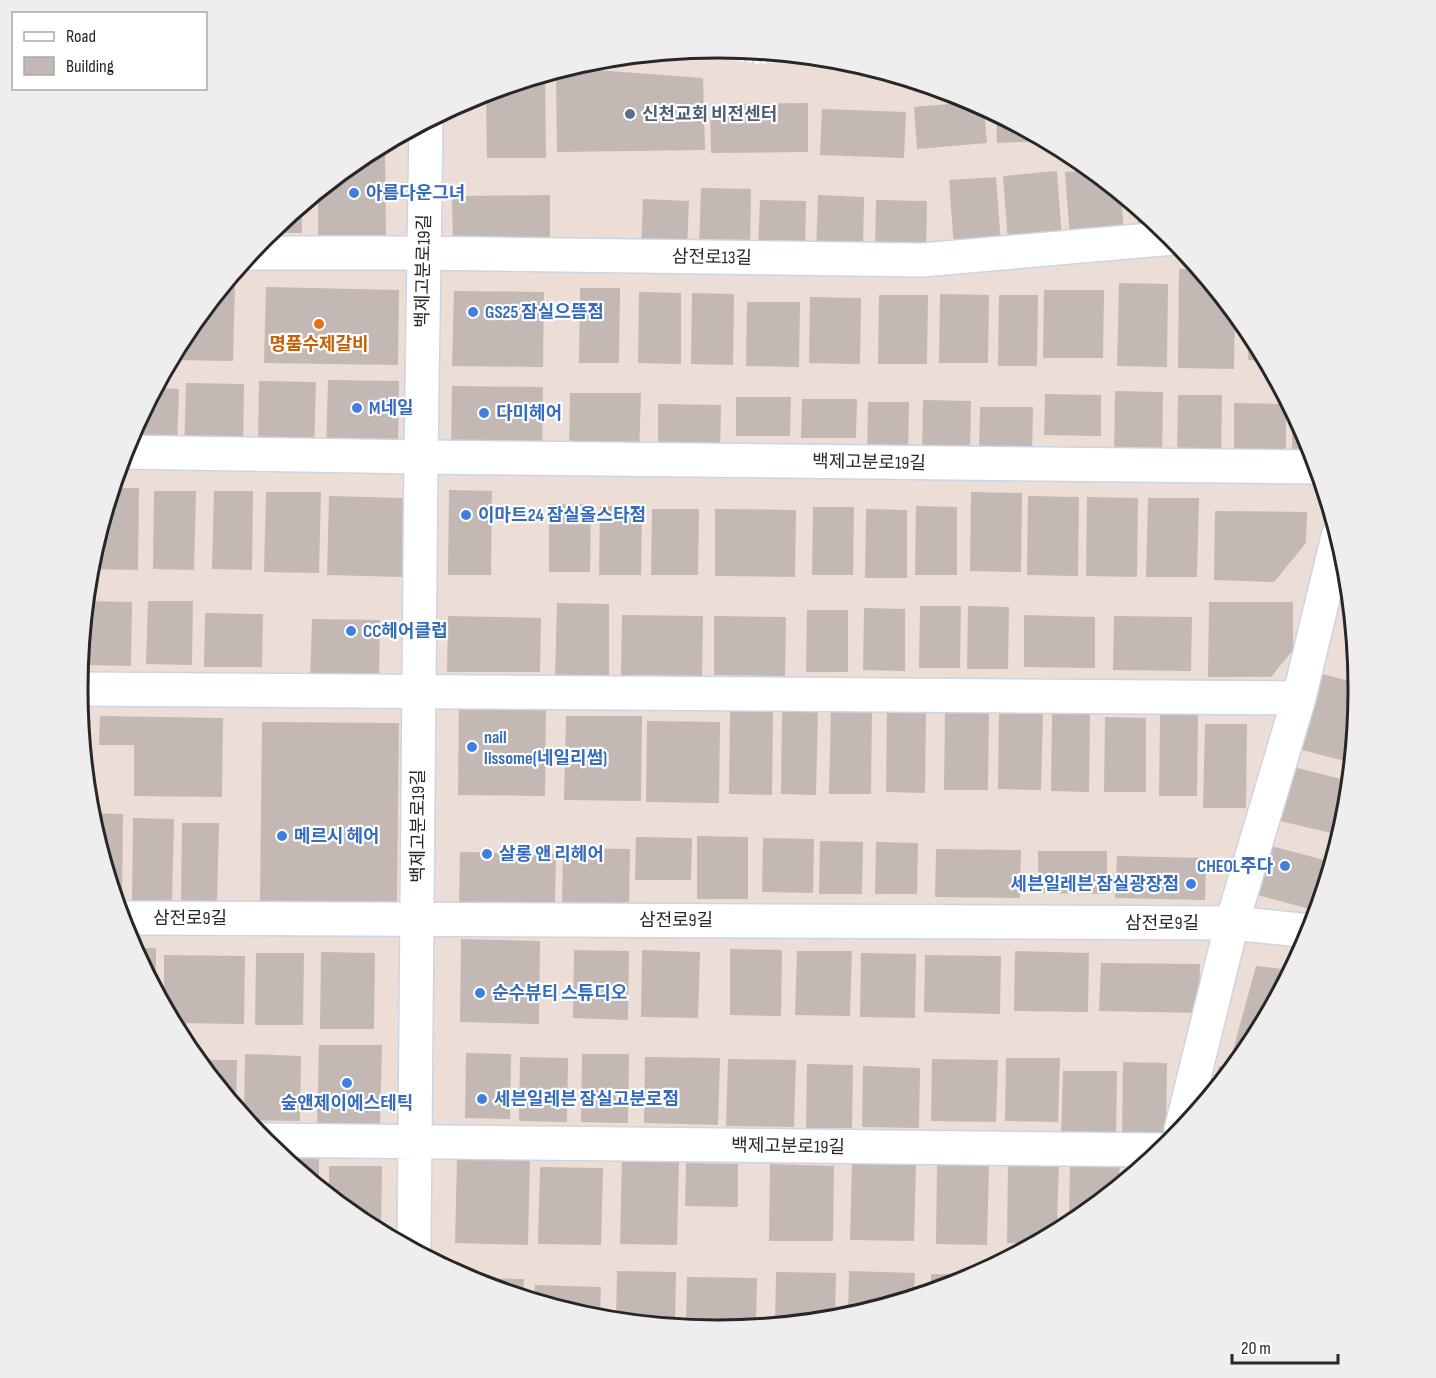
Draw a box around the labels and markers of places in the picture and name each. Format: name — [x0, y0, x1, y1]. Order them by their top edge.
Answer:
place label: 신천교회 비전센터 — [642, 104, 777, 125]
marker: 신천교회 비전센터 — [623, 107, 637, 121]
place label: 아름다운그녀 — [366, 183, 465, 204]
marker: 아름다운그녀 — [347, 186, 361, 200]
place label: GS25 잠실으뜸점 — [485, 302, 604, 323]
marker: GS25 잠실으뜸점 — [466, 305, 480, 319]
marker: 명품수제갈비 — [312, 317, 326, 331]
place label: 명품수제갈비 — [269, 334, 369, 355]
place label: M네일 — [369, 398, 414, 419]
marker: M네일 — [350, 401, 364, 415]
place label: 다미헤어 — [496, 403, 562, 424]
marker: 다미헤어 — [477, 406, 491, 420]
place label: 이마트24 잠실올스타점 — [478, 505, 646, 526]
marker: 이마트24 잠실올스타점 — [459, 508, 473, 522]
place label: CC헤어클럽 — [363, 621, 448, 642]
marker: CC헤어클럽 — [344, 624, 358, 638]
place label: nail lissome(네일리썸) — [484, 727, 607, 769]
marker: nail lissome(네일리썸) — [465, 740, 479, 754]
place label: 메르시 헤어 — [294, 826, 380, 847]
marker: 메르시 헤어 — [275, 829, 289, 843]
place label: 살롱 앤 리헤어 — [499, 844, 604, 865]
marker: 살롱 앤 리헤어 — [480, 847, 494, 861]
place label: CHEOL주다 — [1197, 856, 1273, 877]
marker: CHEOL주다 — [1278, 859, 1292, 873]
place label: 세븐일레븐 잠실광장점 — [1011, 874, 1179, 895]
marker: 세븐일레븐 잠실광장점 — [1184, 877, 1198, 891]
place label: 순수뷰티 스튜디오 — [492, 983, 627, 1004]
marker: 순수뷰티 스튜디오 — [473, 986, 487, 1000]
marker: 숲앤제이에스테틱 — [340, 1076, 354, 1090]
place label: 세븐일레븐 잠실고분로점 — [494, 1089, 679, 1110]
marker: 세븐일레븐 잠실고분로점 — [475, 1092, 489, 1106]
place label: 숲앤제이에스테틱 — [281, 1093, 413, 1114]

